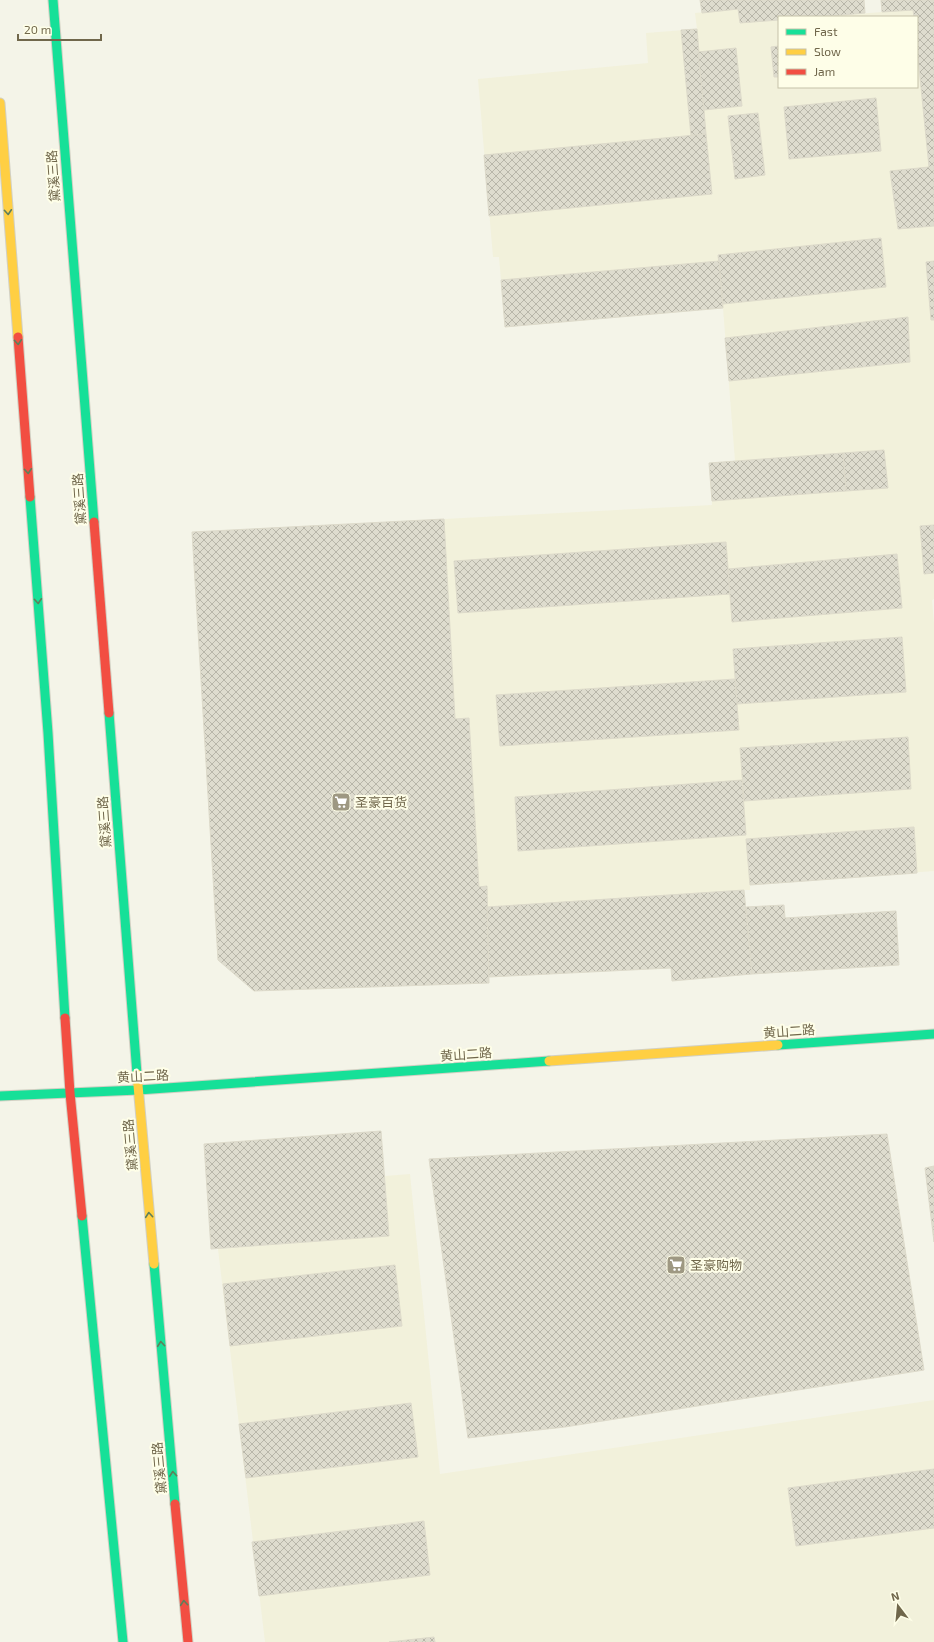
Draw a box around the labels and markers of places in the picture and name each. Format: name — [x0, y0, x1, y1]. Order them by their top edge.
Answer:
supermarket icon: 圣豪百货 — [330, 791, 352, 813]
place label: 圣豪百货 — [355, 794, 407, 810]
supermarket icon: 圣豪购物 — [665, 1254, 687, 1276]
place label: 圣豪购物 — [690, 1257, 742, 1273]

